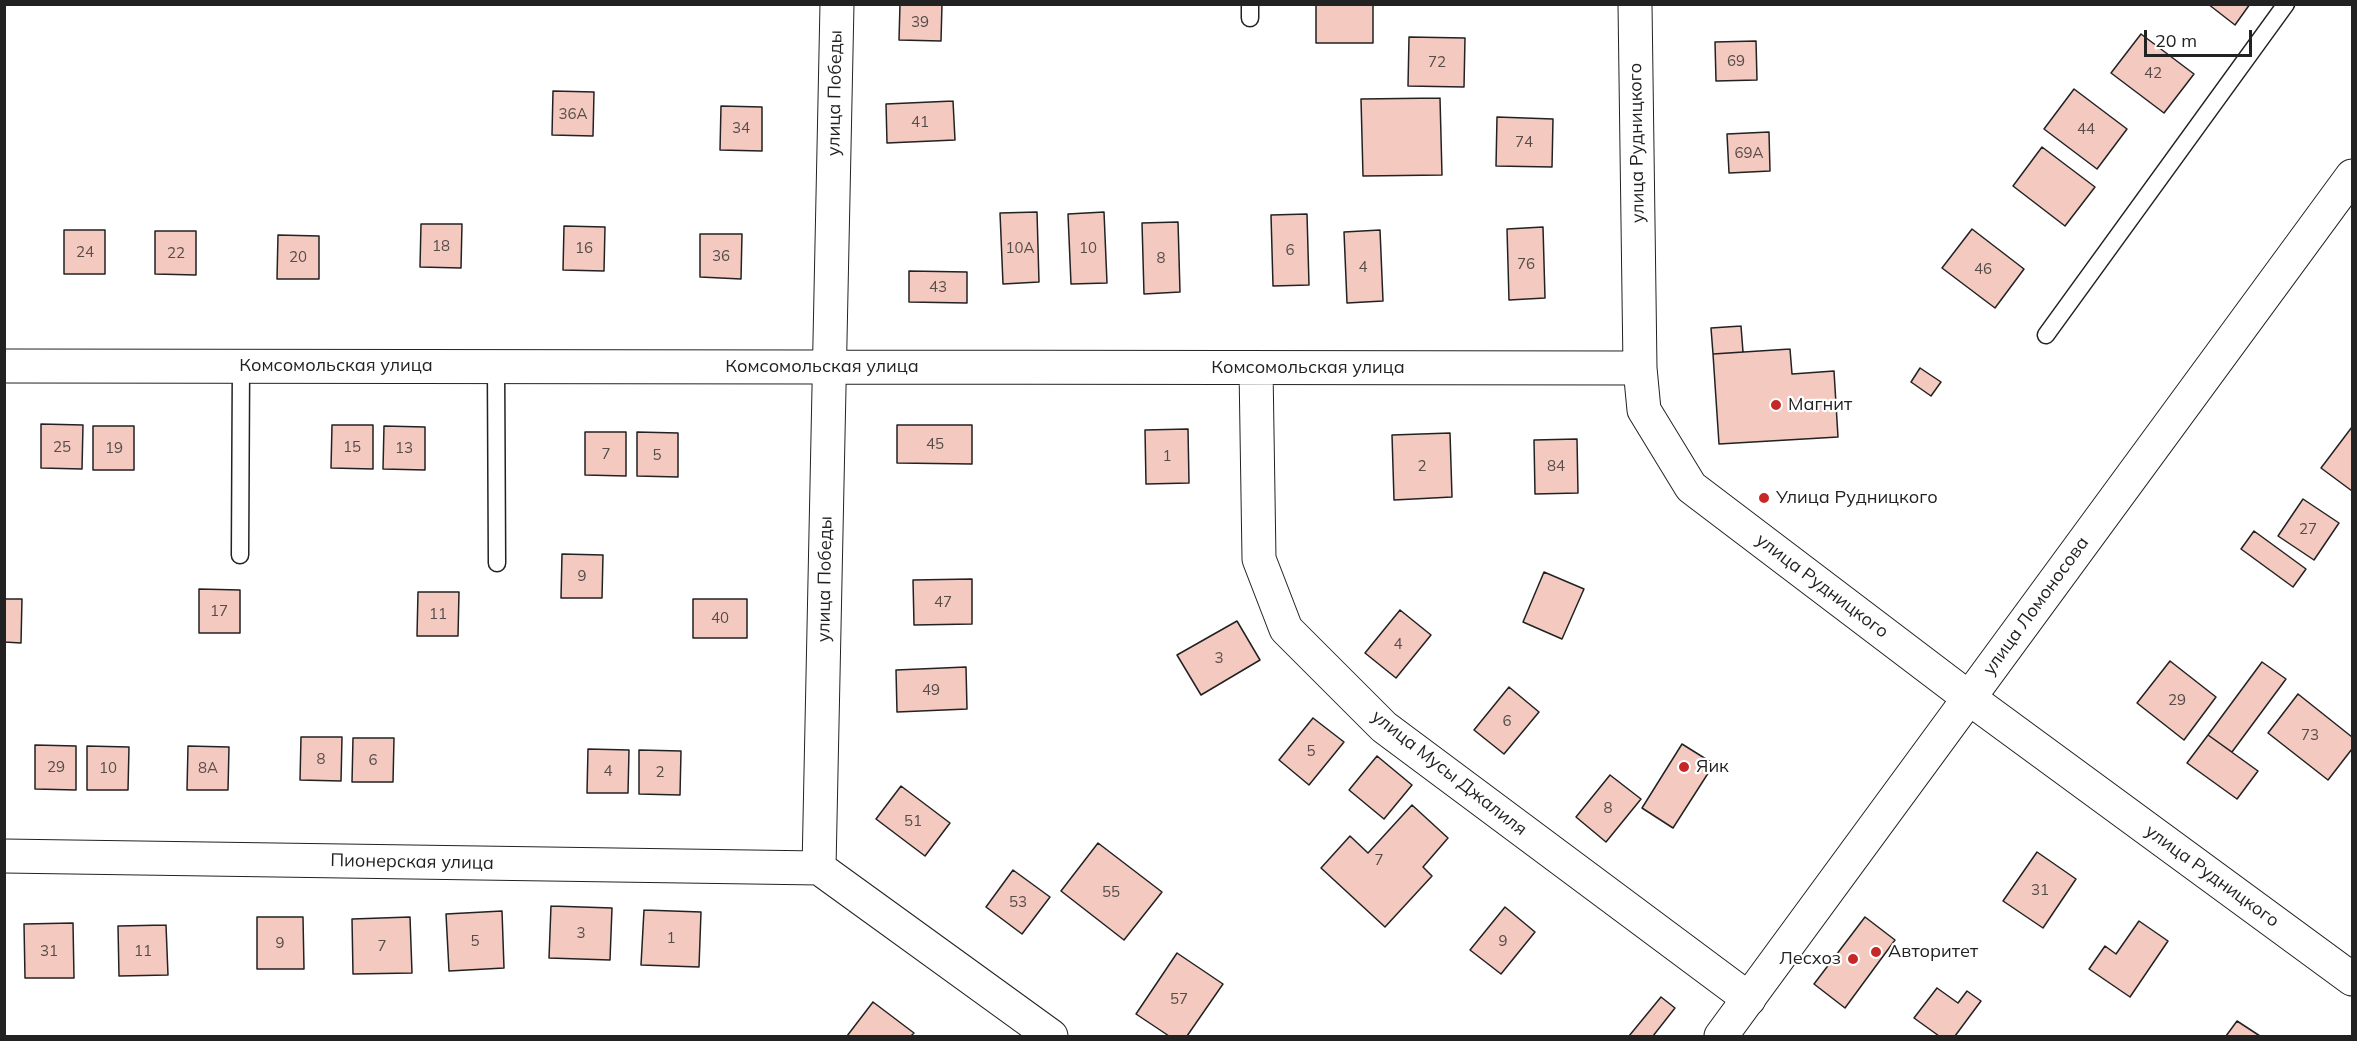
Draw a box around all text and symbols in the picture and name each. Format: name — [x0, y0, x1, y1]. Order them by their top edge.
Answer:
house number: 39 — [911, 13, 929, 31]
scale bar — [2147, 18, 2255, 56]
text: 20 m — [2155, 29, 2197, 52]
street label: улица Победы — [823, 30, 847, 156]
house number: 69 — [1727, 52, 1745, 70]
house number: 72 — [1428, 53, 1446, 71]
street label: улица Рудницкого — [1625, 63, 1649, 223]
house number: 42 — [2144, 64, 2162, 82]
house number: 36А — [558, 105, 588, 123]
house number: 41 — [911, 113, 929, 131]
house number: 34 — [732, 119, 750, 137]
house number: 44 — [2077, 120, 2095, 138]
house number: 74 — [1515, 133, 1533, 151]
house number: 69А — [1734, 144, 1764, 162]
house number: 18 — [432, 237, 450, 255]
house number: 16 — [575, 239, 593, 257]
house number: 10А — [1005, 239, 1035, 257]
house number: 10 — [1079, 239, 1097, 257]
house number: 6 — [1286, 241, 1294, 259]
house number: 24 — [76, 243, 94, 261]
house number: 22 — [167, 244, 185, 262]
house number: 36 — [712, 247, 730, 265]
house number: 20 — [289, 248, 307, 266]
house number: 8 — [1157, 249, 1165, 267]
house number: 76 — [1517, 255, 1535, 273]
house number: 4 — [1359, 258, 1367, 276]
house number: 46 — [1974, 260, 1992, 278]
house number: 43 — [929, 278, 947, 296]
street label: Комсомольская улица — [239, 355, 433, 377]
street label: Комсомольская улица — [725, 356, 919, 378]
street label: Комсомольская улица — [1211, 357, 1405, 379]
place label: Магнит — [1788, 394, 1852, 416]
marker: Магнит — [1769, 398, 1783, 412]
house number: 45 — [926, 435, 944, 453]
house number: 25 — [53, 438, 71, 456]
house number: 15 — [343, 438, 361, 456]
house number: 19 — [105, 439, 123, 457]
house number: 13 — [395, 439, 413, 457]
house number: 7 — [602, 445, 610, 463]
house number: 5 — [653, 446, 661, 464]
house number: 1 — [1163, 447, 1171, 465]
house number: 2 — [1418, 457, 1426, 475]
house number: 84 — [1547, 457, 1565, 475]
place label: Улица Рудницкого — [1776, 487, 1938, 509]
marker: Улица Рудницкого — [1757, 491, 1771, 505]
street label: улица Победы — [813, 516, 837, 642]
house number: 27 — [2299, 520, 2317, 538]
street label: улица Рудницкого — [1751, 529, 1893, 643]
street label: улица Ломоносова — [1979, 533, 2093, 679]
house number: 9 — [578, 567, 586, 585]
house number: 47 — [934, 593, 952, 611]
house number: 17 — [210, 602, 228, 620]
house number: 11 — [429, 605, 447, 623]
house number: 40 — [711, 609, 729, 627]
house number: 4 — [1394, 635, 1402, 653]
house number: 3 — [1215, 649, 1223, 667]
house number: 49 — [922, 681, 940, 699]
house number: 29 — [2168, 691, 2186, 709]
street label: улица Мусы Джалиля — [1367, 706, 1531, 840]
house number: 6 — [1503, 712, 1511, 730]
house number: 73 — [2301, 726, 2319, 744]
house number: 5 — [1307, 742, 1315, 760]
house number: 8 — [317, 750, 325, 768]
house number: 6 — [369, 751, 377, 769]
place label: Яик — [1696, 756, 1729, 778]
house number: 29 — [47, 758, 65, 776]
house number: 10 — [99, 759, 117, 777]
house number: 8А — [198, 759, 218, 777]
marker: Яик — [1677, 760, 1691, 774]
house number: 4 — [604, 762, 612, 780]
house number: 2 — [656, 763, 664, 781]
house number: 8 — [1604, 799, 1612, 817]
house number: 51 — [904, 812, 922, 830]
street label: улица Рудницкого — [2141, 820, 2283, 932]
street label: Пионерская улица — [330, 850, 494, 874]
house number: 7 — [1375, 851, 1383, 869]
house number: 31 — [2031, 881, 2049, 899]
house number: 55 — [1102, 883, 1120, 901]
house number: 53 — [1009, 893, 1027, 911]
house number: 3 — [577, 924, 585, 942]
house number: 1 — [667, 929, 675, 947]
house number: 5 — [471, 932, 479, 950]
house number: 9 — [1499, 932, 1507, 950]
house number: 9 — [276, 934, 284, 952]
house number: 7 — [378, 937, 386, 955]
place label: Авторитет — [1888, 941, 1978, 963]
house number: 31 — [40, 942, 58, 960]
house number: 11 — [134, 942, 152, 960]
marker: Авторитет — [1869, 945, 1883, 959]
place label: Лесхоз — [1779, 948, 1841, 970]
marker: Лесхоз — [1846, 952, 1860, 966]
house number: 57 — [1170, 990, 1188, 1008]

